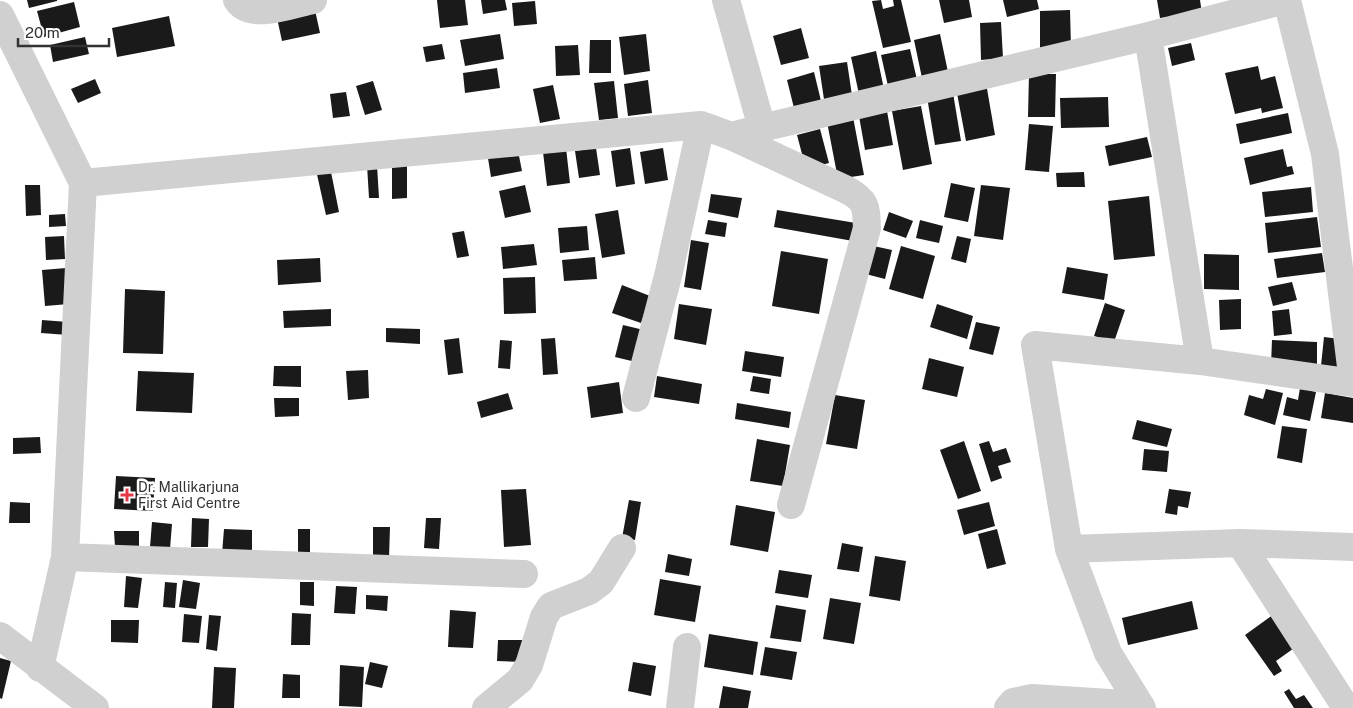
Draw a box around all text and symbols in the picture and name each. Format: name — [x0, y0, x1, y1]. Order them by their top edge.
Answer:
scale bar — [18, 15, 109, 47]
text: 20 m — [25, 24, 60, 41]
place label: Dr. Mallikarjuna First Aid Centre — [138, 479, 240, 511]
marker: Dr. Mallikarjuna First Aid Centre — [120, 488, 134, 502]

